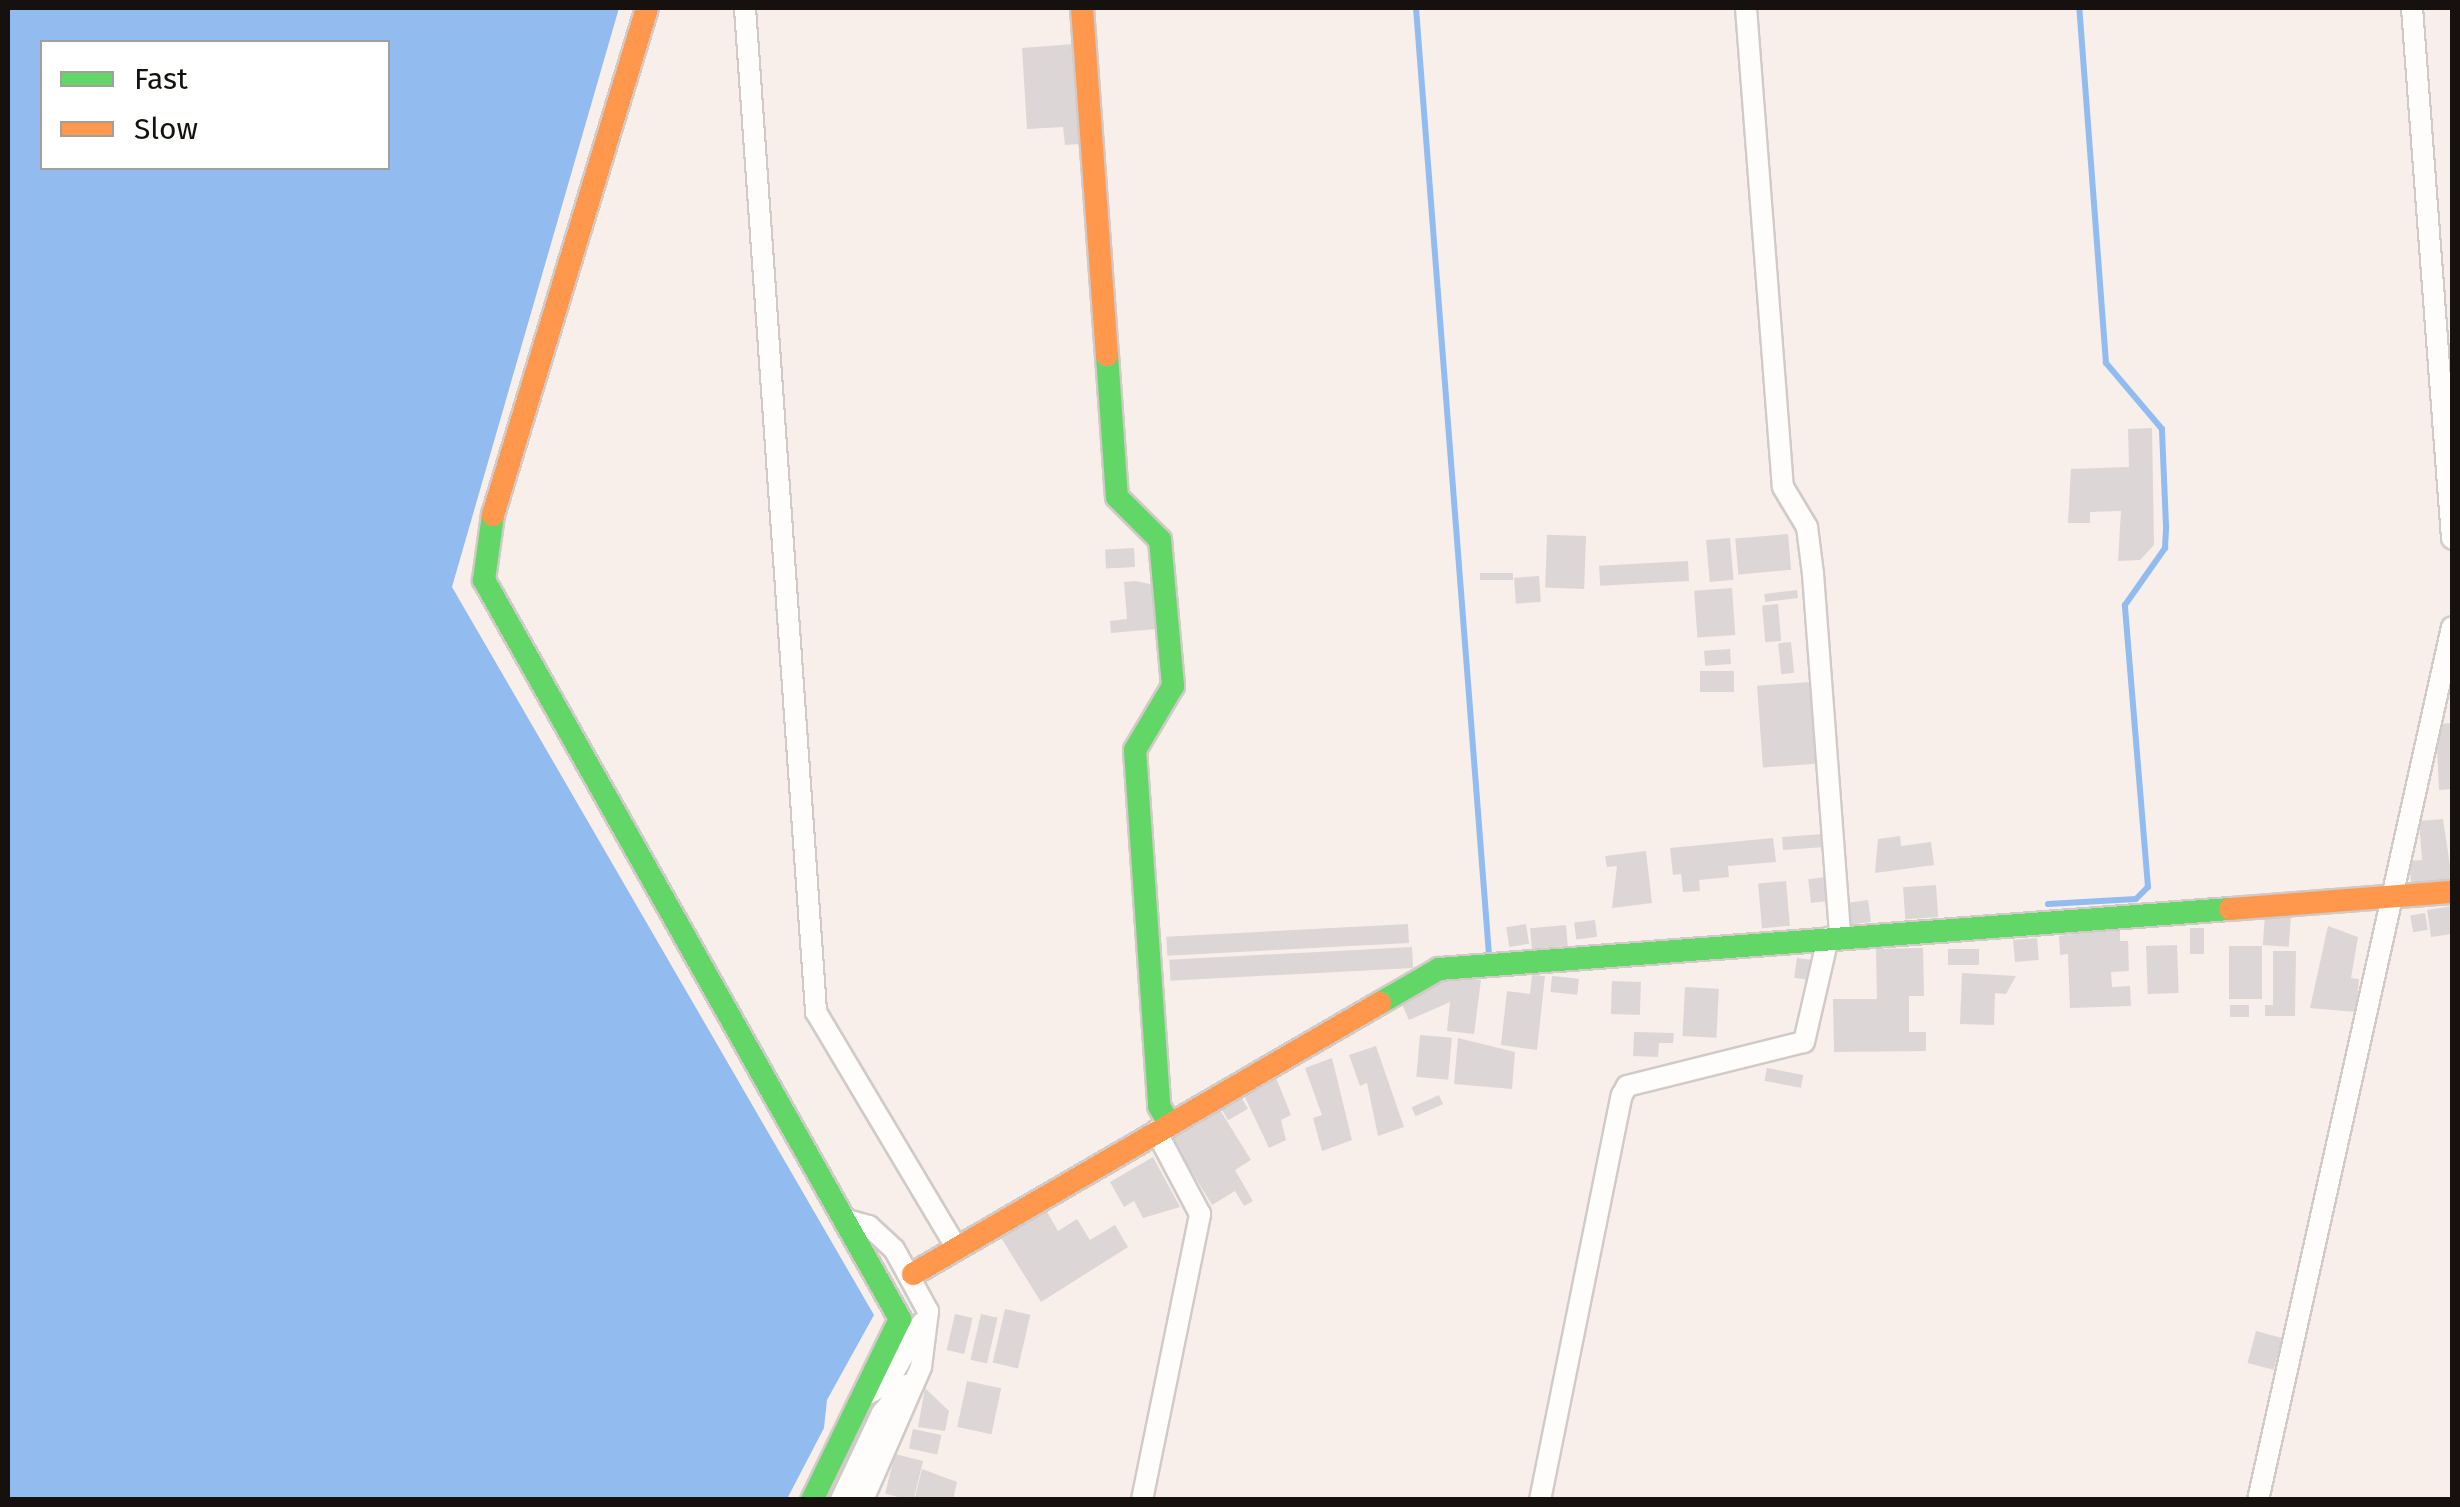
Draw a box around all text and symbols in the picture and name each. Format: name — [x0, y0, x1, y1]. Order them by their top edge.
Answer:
legend — [40, 40, 390, 170]
text: Fast — [134, 61, 188, 97]
text: Slow — [134, 111, 198, 147]

